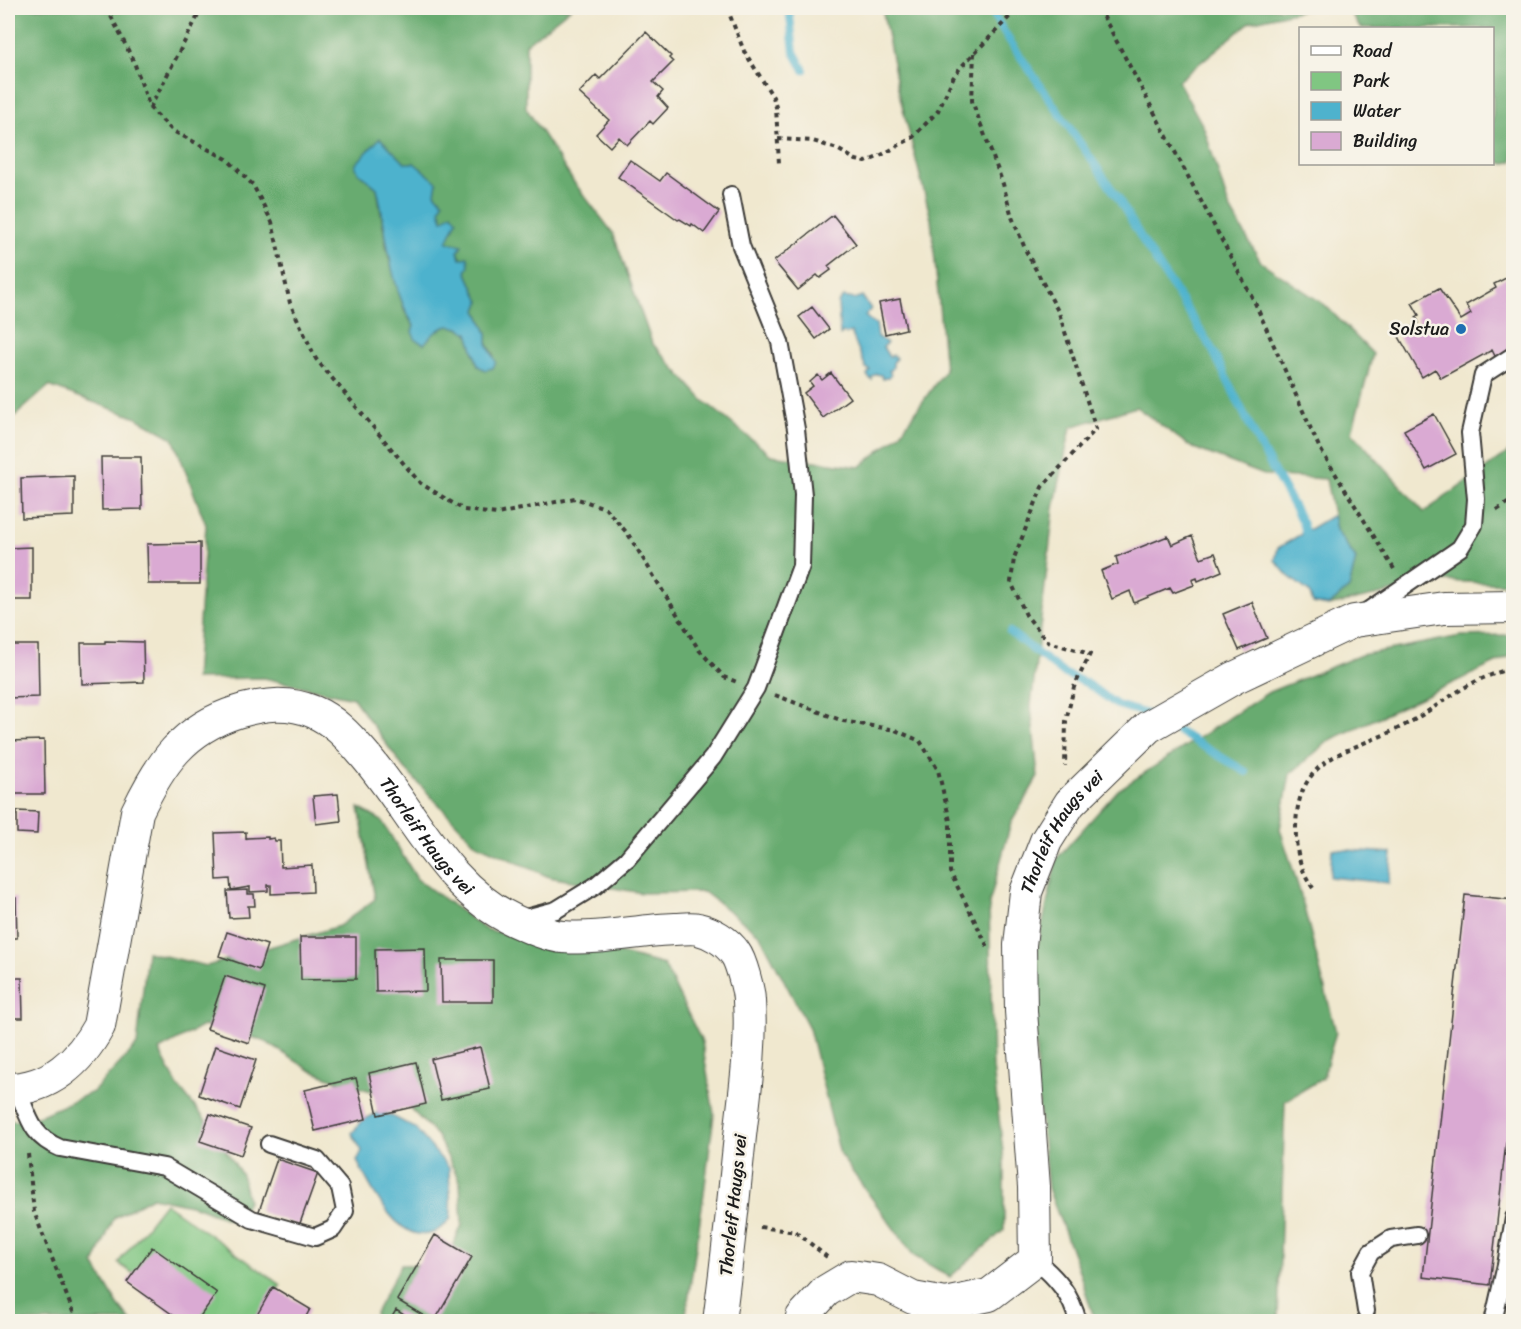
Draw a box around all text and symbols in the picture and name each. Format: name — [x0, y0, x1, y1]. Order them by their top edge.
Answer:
legend — [1299, 27, 1494, 165]
text: Road — [1353, 35, 1393, 67]
text: Park — [1353, 65, 1390, 97]
text: Water — [1353, 95, 1402, 127]
text: Building — [1353, 125, 1417, 157]
place label: Solstua — [1389, 313, 1449, 345]
marker: Solstua — [1454, 322, 1468, 336]
street label: Thorleif Haugs vei — [1011, 761, 1112, 899]
street label: Thorleif Haugs vei — [371, 770, 483, 904]
street label: Thorleif Haugs vei — [710, 1131, 756, 1278]

